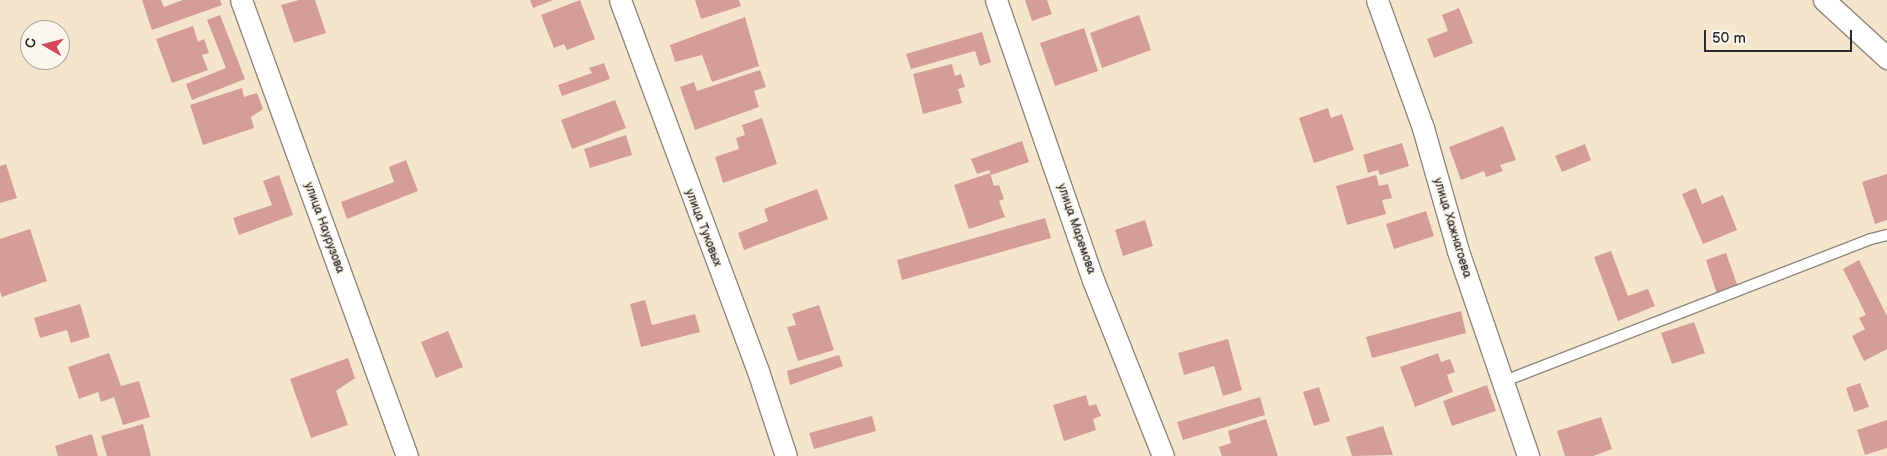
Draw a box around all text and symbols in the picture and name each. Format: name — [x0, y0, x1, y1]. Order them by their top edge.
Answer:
north arrow — [20, 20, 70, 70]
scale bar — [1707, 20, 1854, 52]
text: 50 m — [1712, 29, 1746, 48]
text: С — [22, 37, 40, 49]
street label: улица Хажнагоева — [1430, 176, 1474, 280]
street label: улица Наурузова — [301, 181, 347, 275]
street label: улица Маремова — [1054, 182, 1098, 276]
street label: улица Туковых — [682, 187, 724, 269]

